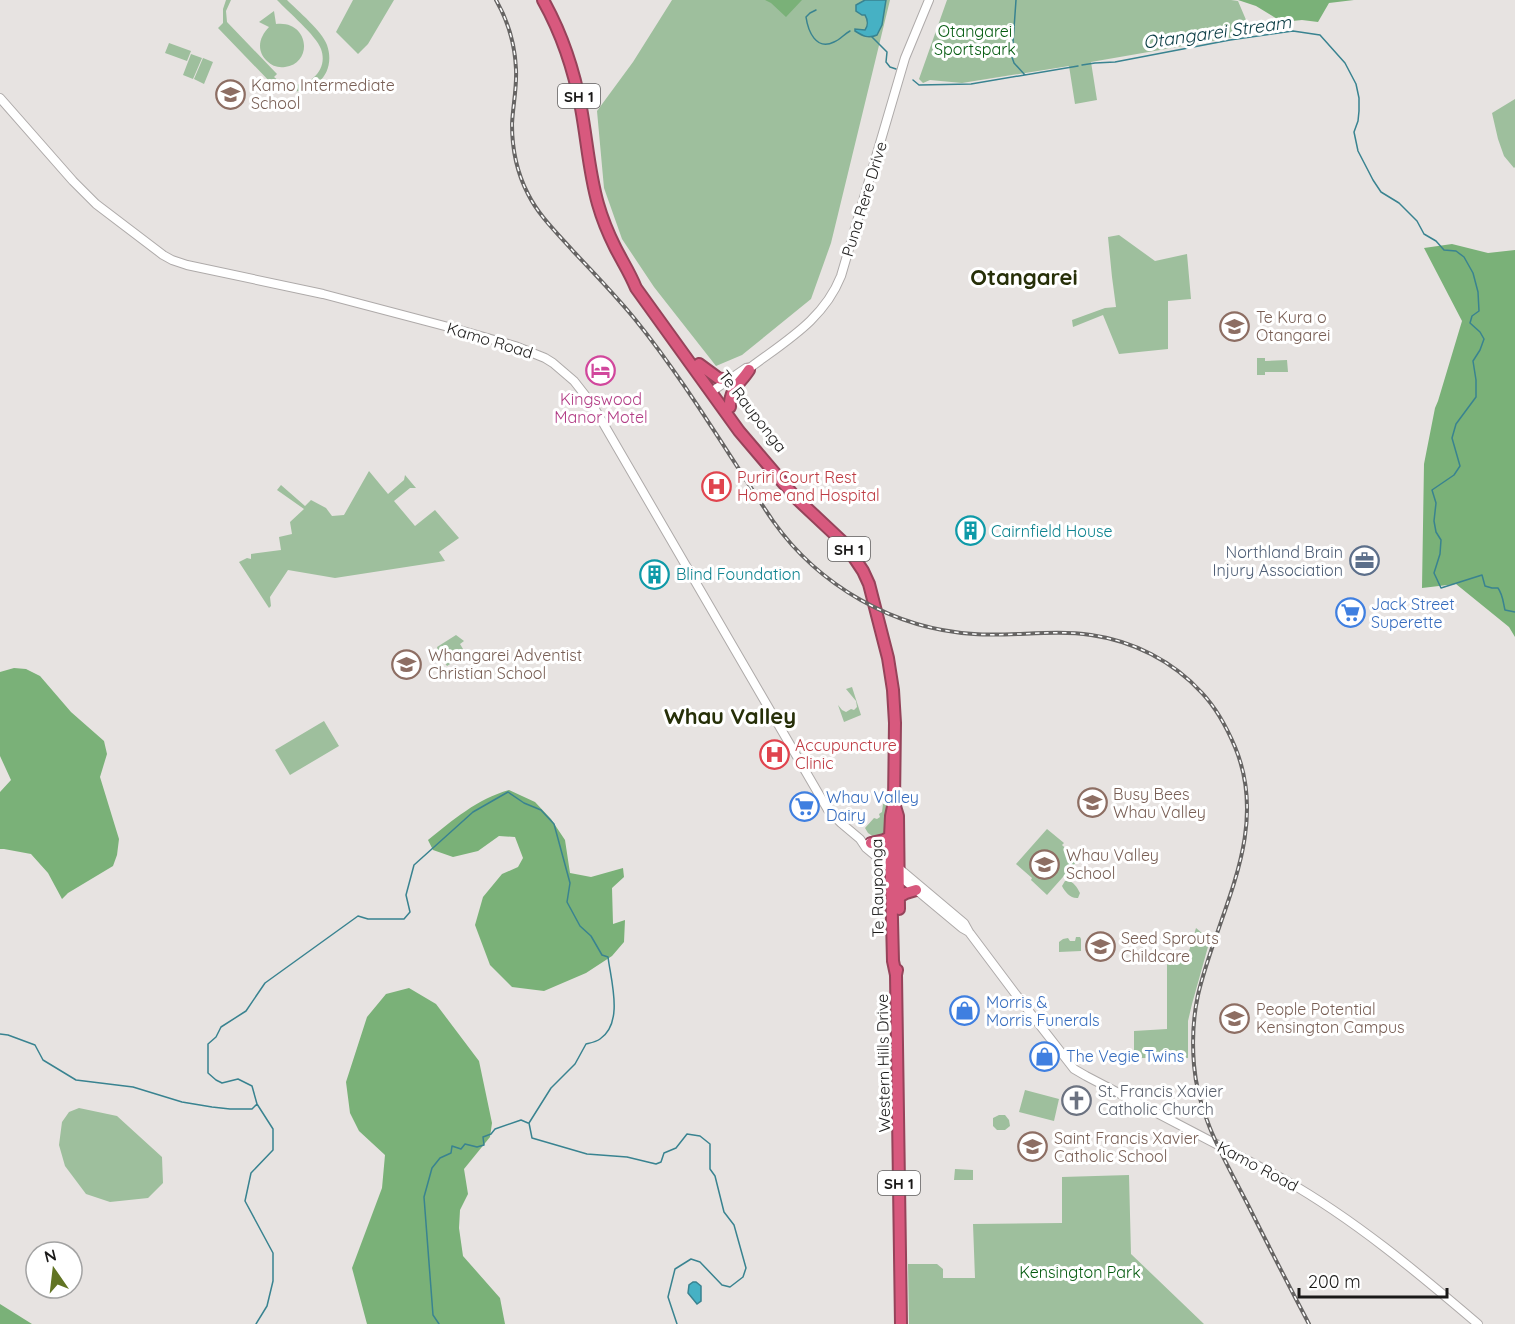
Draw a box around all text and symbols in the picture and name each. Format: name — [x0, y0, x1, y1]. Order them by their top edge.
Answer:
water label: Otangarei Stream — [1142, 10, 1293, 54]
park label: Otangarei Sportspark — [934, 21, 1016, 59]
place label: Kamo Intermediate School — [251, 75, 395, 113]
school or university icon: Kamo Intermediate School — [214, 78, 246, 110]
road number: SH 1 — [558, 84, 600, 108]
street label: Puna Rere Drive — [837, 139, 891, 259]
district label: Otangarei — [970, 263, 1078, 291]
place label: Te Kura o Otangarei — [1256, 307, 1331, 345]
school or university icon: Te Kura o Otangarei — [1219, 310, 1251, 342]
street label: Kamo Road — [445, 317, 535, 363]
hotel icon: Kingswood Manor Motel — [585, 355, 617, 387]
street label: Te Rauponga — [715, 366, 791, 456]
place label: Kingswood Manor Motel — [554, 389, 648, 427]
place label: Puriri Court Rest Home and Hospital — [737, 467, 880, 505]
hospital icon: Puriri Court Rest Home and Hospital — [700, 470, 732, 502]
building icon: Cairnfield House — [954, 515, 986, 547]
place label: Cairnfield House — [991, 521, 1113, 541]
road number: SH 1 — [828, 537, 870, 561]
place label: Northland Brain Injury Association — [1213, 542, 1343, 580]
office icon: Northland Brain Injury Association — [1348, 545, 1380, 577]
building icon: Blind Foundation — [639, 558, 671, 590]
place label: Blind Foundation — [676, 564, 801, 584]
place label: Jack Street Superette — [1371, 594, 1455, 632]
supermarket icon: Jack Street Superette — [1334, 597, 1366, 629]
place label: Whangarei Adventist Christian School — [428, 645, 582, 683]
school or university icon: Whangarei Adventist Christian School — [391, 648, 423, 680]
district label: Whau Valley — [664, 702, 796, 730]
place label: Accupuncture Clinic — [795, 735, 897, 773]
hospital icon: Accupuncture Clinic — [758, 738, 790, 770]
place label: Busy Bees Whau Valley — [1113, 784, 1206, 822]
place label: Whau Valley Dairy — [826, 787, 919, 825]
school or university icon: Busy Bees Whau Valley — [1076, 787, 1108, 819]
supermarket icon: Whau Valley Dairy — [789, 790, 821, 822]
street label: Te Rauponga — [866, 838, 888, 938]
place label: Whau Valley School — [1066, 845, 1159, 883]
school or university icon: Whau Valley School — [1029, 848, 1061, 880]
place label: Seed Sprouts Childcare — [1121, 928, 1219, 966]
school or university icon: Seed Sprouts Childcare — [1084, 931, 1116, 963]
place label: Morris & Morris Funerals — [986, 992, 1100, 1030]
street label: Western Hills Drive — [872, 994, 894, 1132]
shop icon: Morris & Morris Funerals — [949, 995, 981, 1027]
place label: People Potential Kensington Campus — [1256, 999, 1405, 1037]
school or university icon: People Potential Kensington Campus — [1219, 1002, 1251, 1034]
shop icon: The Vegie Twins — [1029, 1040, 1061, 1072]
place label: The Vegie Twins — [1066, 1046, 1184, 1066]
place label: St. Francis Xavier Catholic Church — [1098, 1081, 1223, 1119]
church icon: St. Francis Xavier Catholic Church — [1061, 1084, 1093, 1116]
place label: Saint Francis Xavier Catholic School — [1054, 1128, 1199, 1166]
school or university icon: Saint Francis Xavier Catholic School — [1017, 1131, 1049, 1163]
street label: Kamo Road — [1214, 1136, 1302, 1196]
road number: SH 1 — [878, 1171, 920, 1195]
north arrow — [24, 1240, 84, 1300]
text: N — [42, 1244, 58, 1267]
scale bar — [1299, 1261, 1448, 1299]
park label: Kensington Park — [1019, 1262, 1141, 1282]
text: 200 m — [1308, 1270, 1361, 1293]

